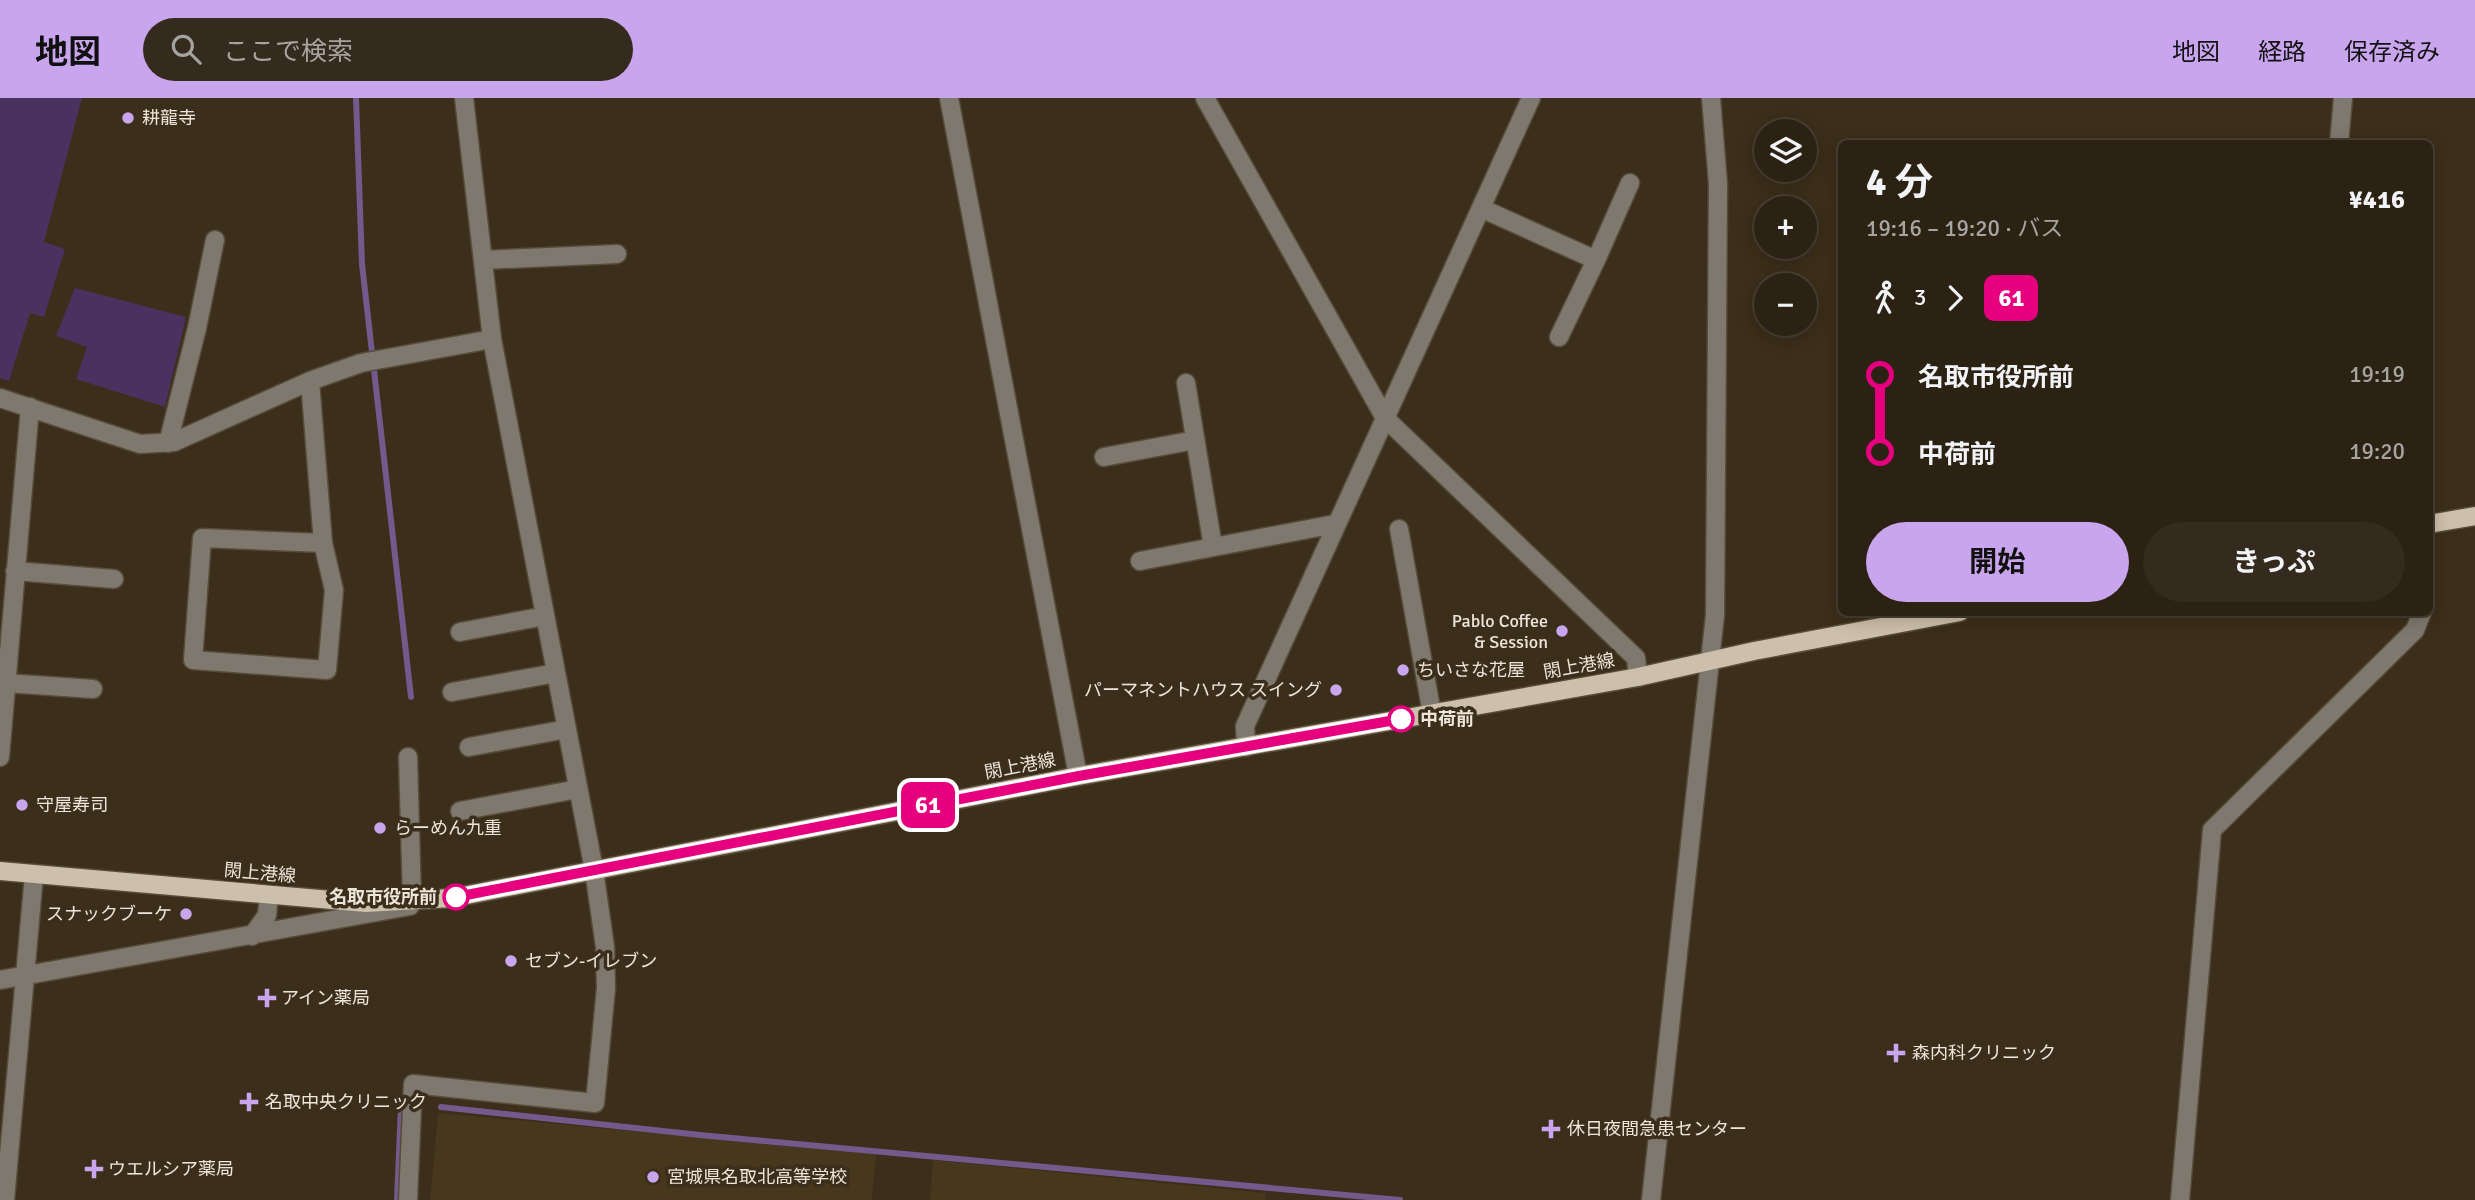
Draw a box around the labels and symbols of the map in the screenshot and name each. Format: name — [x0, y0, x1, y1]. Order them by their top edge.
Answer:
place label: 耕龍寺 — [142, 107, 196, 129]
marker: 耕龍寺 — [120, 110, 136, 126]
place label: Pablo Coffee & Session — [1452, 610, 1548, 653]
marker: Pablo Coffee & Session — [1554, 623, 1570, 639]
street label: 閖上港線 — [1542, 649, 1616, 683]
place label: ちいさな花屋 — [1417, 659, 1525, 681]
marker: ちいさな花屋 — [1395, 662, 1411, 678]
place label: パーマネントハウス スイング — [1084, 679, 1322, 701]
marker: パーマネントハウス スイング — [1328, 682, 1344, 698]
marker: 中荷前 — [1388, 706, 1414, 732]
place label: 中荷前 — [1420, 708, 1474, 730]
street label: 閖上港線 — [983, 748, 1057, 784]
line badge: 61 — [897, 782, 960, 828]
place label: 守屋寿司 — [36, 794, 108, 816]
marker: 守屋寿司 — [14, 797, 30, 813]
place label: らーめん九重 — [394, 817, 502, 839]
marker: らーめん九重 — [372, 820, 388, 836]
street label: 閖上港線 — [223, 859, 297, 887]
marker: 名取市役所前 — [443, 884, 469, 910]
place label: 名取市役所前 — [329, 886, 437, 908]
place label: スナックブーケ — [46, 903, 172, 925]
marker: スナックブーケ — [178, 906, 194, 922]
place label: セブン-イレブン — [525, 950, 657, 972]
marker: セブン-イレブン — [503, 953, 519, 969]
place label: アイン薬局 — [281, 987, 370, 1009]
marker: アイン薬局 — [259, 990, 275, 1006]
place label: 森内科クリニック — [1912, 1042, 2056, 1064]
marker: 森内科クリニック — [1886, 1043, 1906, 1063]
place label: 名取中央クリニック — [265, 1091, 427, 1113]
marker: 名取中央クリニック — [239, 1092, 259, 1112]
place label: 休日夜間急患センター — [1567, 1118, 1747, 1140]
marker: 休日夜間急患センター — [1541, 1119, 1561, 1139]
place label: ウエルシア薬局 — [108, 1158, 234, 1180]
marker: ウエルシア薬局 — [86, 1161, 102, 1177]
place label: 宮城県名取北高等学校 — [667, 1166, 847, 1188]
marker: 宮城県名取北高等学校 — [645, 1169, 661, 1185]

